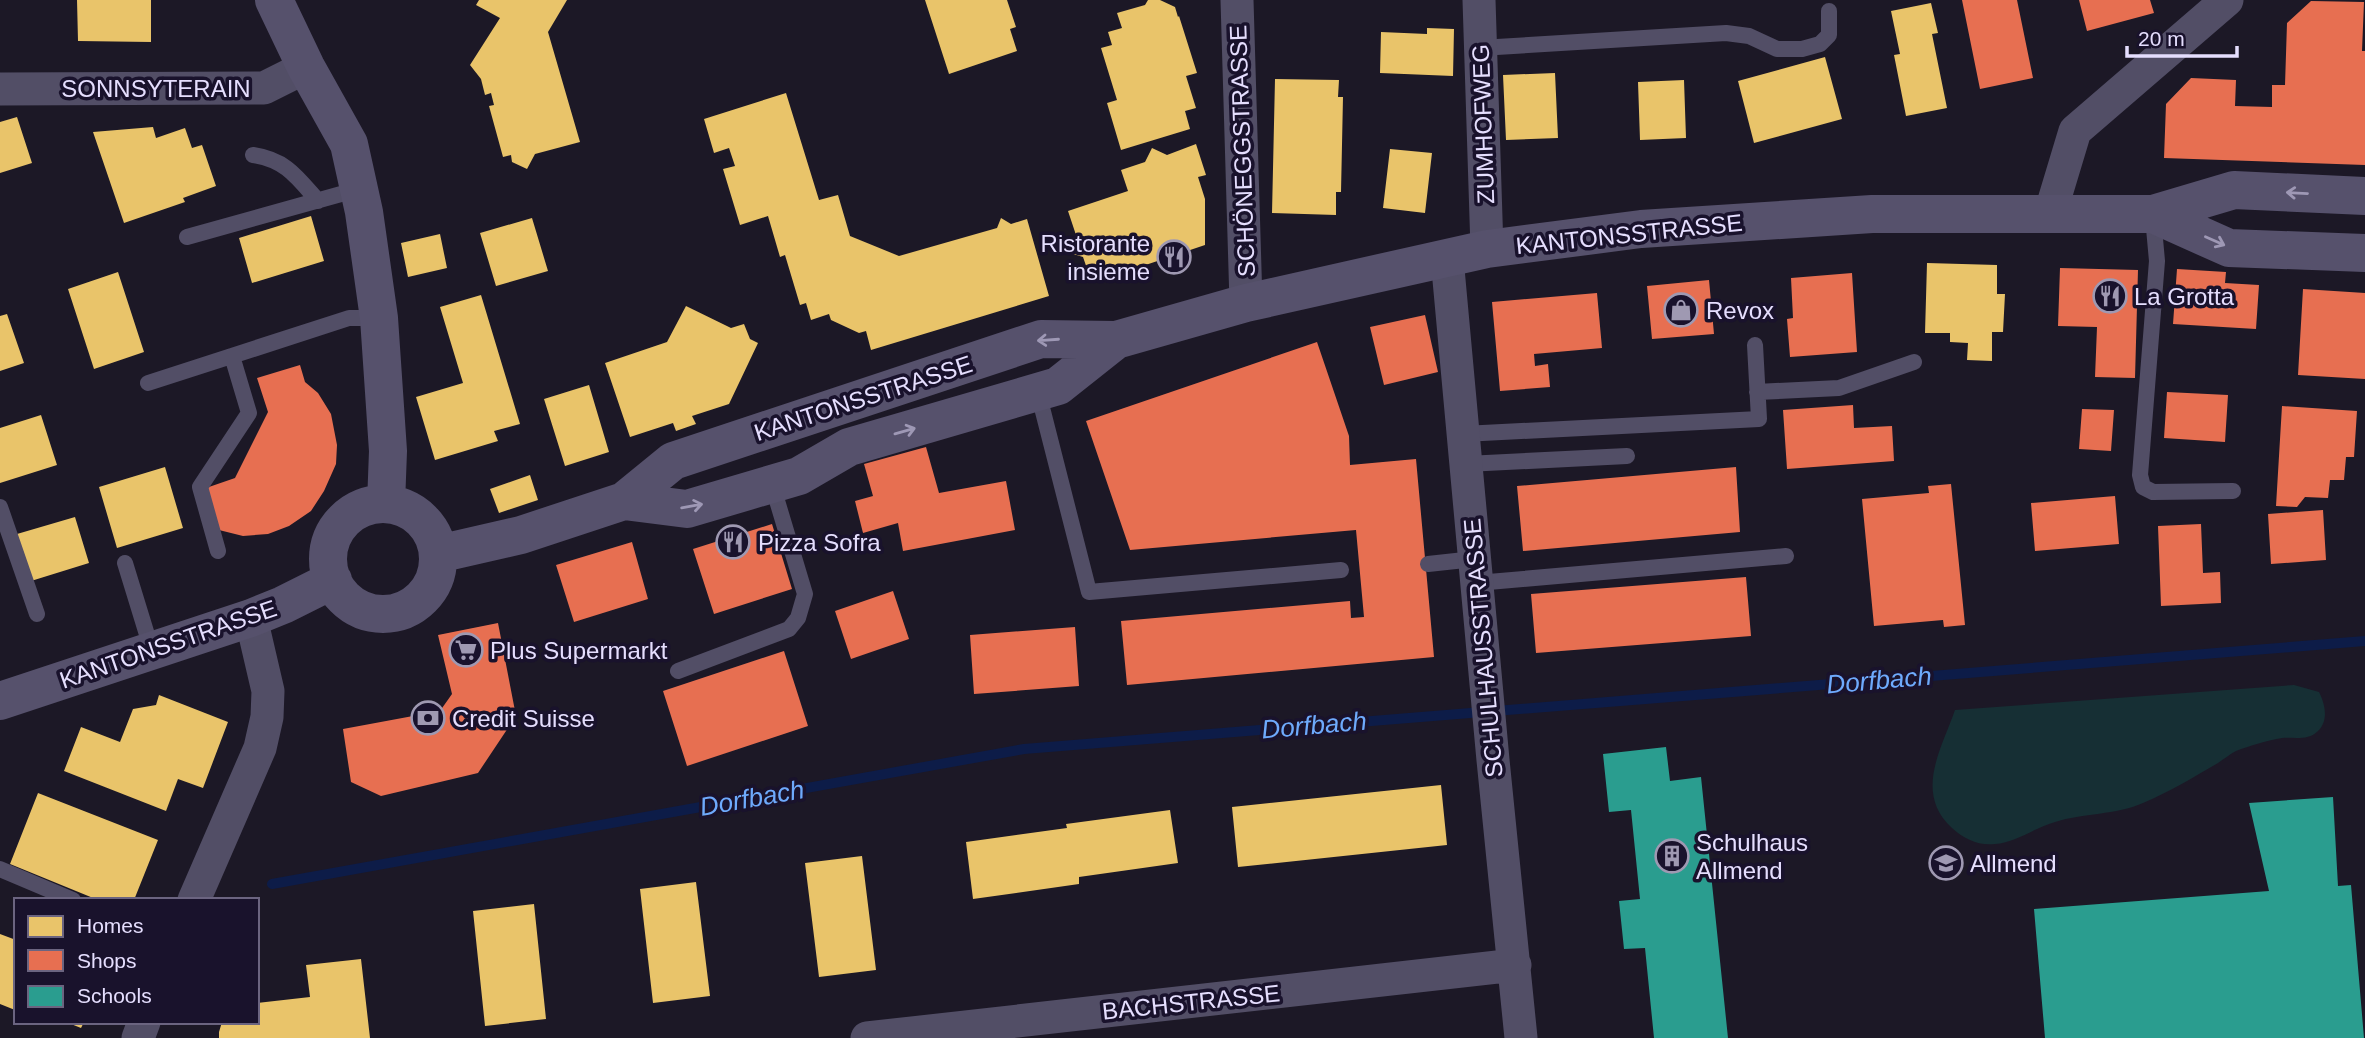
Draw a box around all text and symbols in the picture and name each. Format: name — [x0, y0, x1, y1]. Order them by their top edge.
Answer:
scale bar — [2127, 14, 2237, 58]
street label: SCHÖNEGGSTRASSE — [1224, 25, 1260, 277]
text: 20 m — [2138, 27, 2185, 50]
street label: ZUMHOFWEG — [1467, 44, 1499, 204]
street label: SONNSYTERAIN — [61, 75, 251, 102]
one-way arrow — [2286, 186, 2309, 199]
street label: KANTONSSTRASSE — [1514, 209, 1744, 259]
place label: Ristorante insieme — [1041, 230, 1150, 285]
one-way arrow — [2204, 236, 2225, 249]
restaurant icon: Ristorante insieme — [1155, 238, 1193, 276]
restaurant icon: La Grotta — [2091, 277, 2129, 315]
place label: La Grotta — [2134, 283, 2235, 310]
shop icon: Revox — [1662, 291, 1700, 329]
place label: Revox — [1706, 297, 1774, 324]
one-way arrow — [1037, 334, 1060, 347]
street label: KANTONSSTRASSE — [751, 350, 975, 446]
one-way arrow — [893, 424, 915, 437]
one-way arrow — [680, 499, 703, 512]
street label: SCHULHAUSSTRASSE — [1458, 517, 1508, 779]
restaurant icon: Pizza Sofra — [714, 523, 752, 561]
place label: Pizza Sofra — [758, 529, 881, 556]
street label: KANTONSSTRASSE — [56, 594, 280, 694]
supermarket icon: Plus Supermarkt — [447, 631, 485, 669]
place label: Plus Supermarkt — [490, 637, 668, 664]
water label: Dorfbach — [1825, 660, 1933, 700]
bank icon: Credit Suisse — [409, 699, 447, 737]
place label: Credit Suisse — [452, 705, 595, 732]
water label: Dorfbach — [1260, 705, 1368, 745]
water label: Dorfbach — [697, 774, 807, 822]
place label: Schulhaus Allmend — [1696, 829, 1808, 884]
building icon: Schulhaus Allmend — [1653, 837, 1691, 875]
school or university icon: Allmend — [1927, 844, 1965, 882]
place label: Allmend — [1970, 850, 2057, 877]
legend — [14, 898, 259, 1024]
text: Homes — [77, 914, 144, 937]
text: Shops — [77, 949, 137, 972]
street label: BACHSTRASSE — [1101, 979, 1281, 1025]
text: Schools — [77, 984, 152, 1007]

